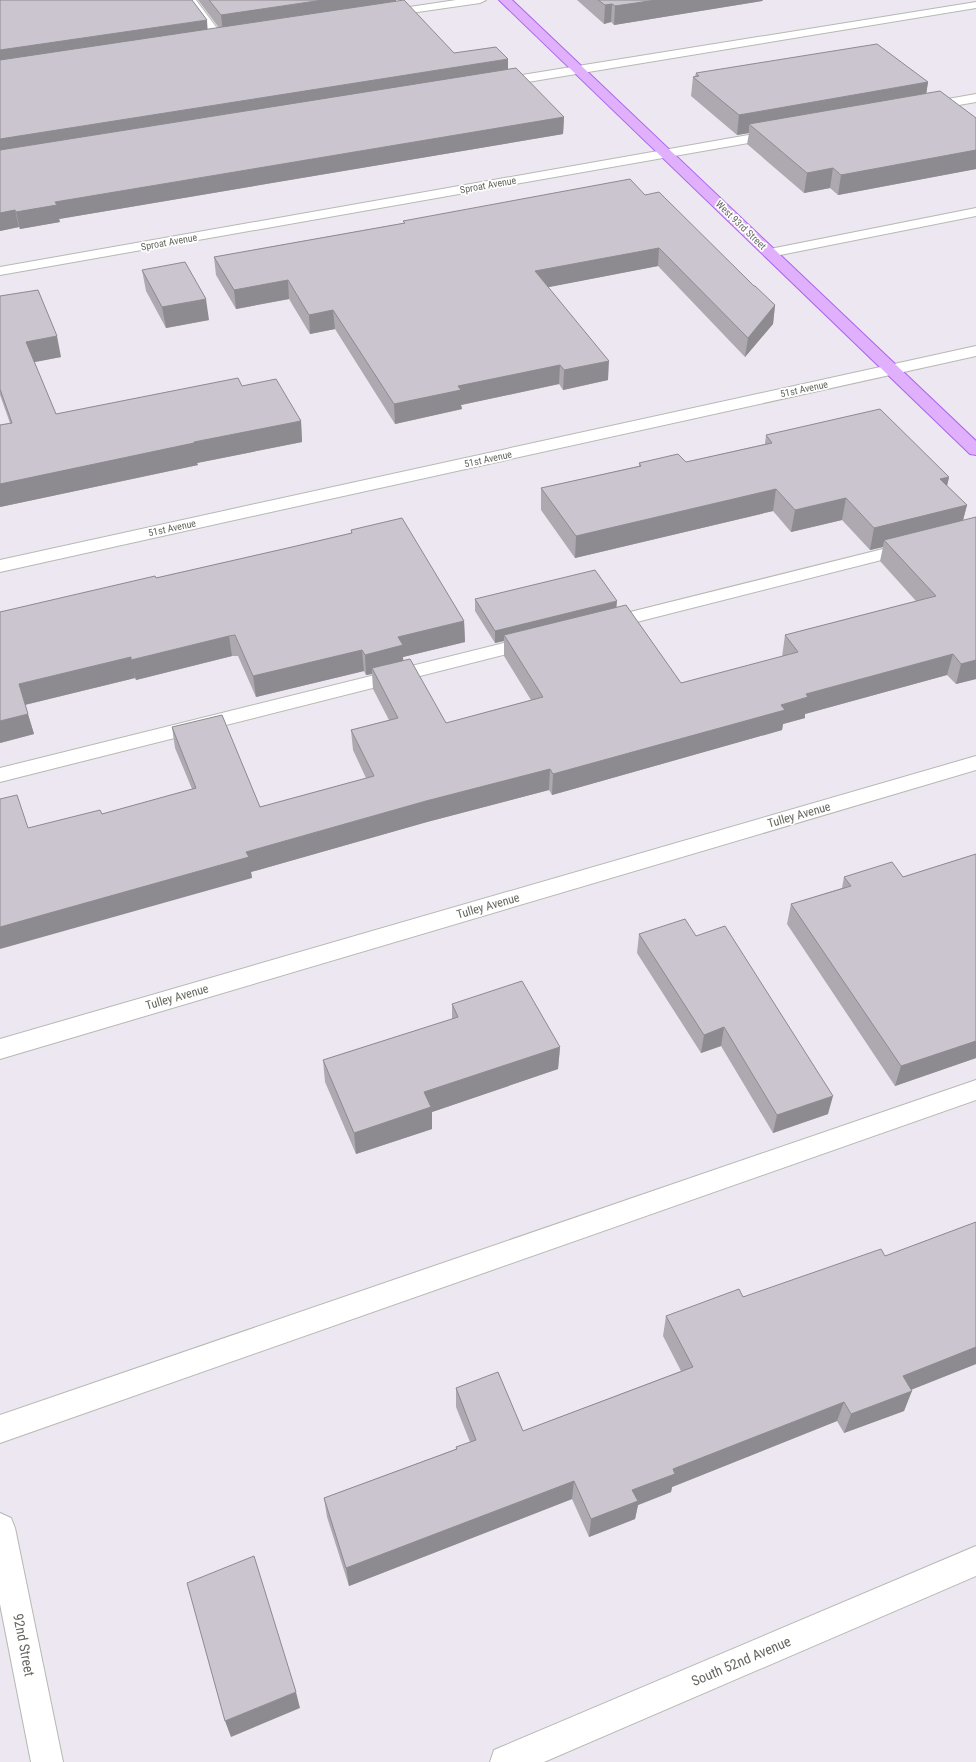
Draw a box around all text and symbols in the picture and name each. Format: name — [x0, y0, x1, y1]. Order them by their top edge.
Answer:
street label: Sproat Avenue — [459, 175, 517, 195]
street label: West 93rd Street — [714, 198, 768, 252]
street label: Sproat Avenue — [140, 232, 198, 252]
street label: 51st Avenue — [779, 379, 829, 399]
street label: 51st Avenue — [463, 449, 513, 469]
street label: 51st Avenue — [147, 518, 197, 538]
street label: Tulley Avenue — [766, 799, 832, 831]
street label: Tulley Avenue — [455, 890, 521, 922]
street label: Tulley Avenue — [144, 981, 210, 1013]
street label: 92nd Street — [10, 1612, 38, 1678]
street label: South 52nd Avenue — [689, 1633, 793, 1689]

